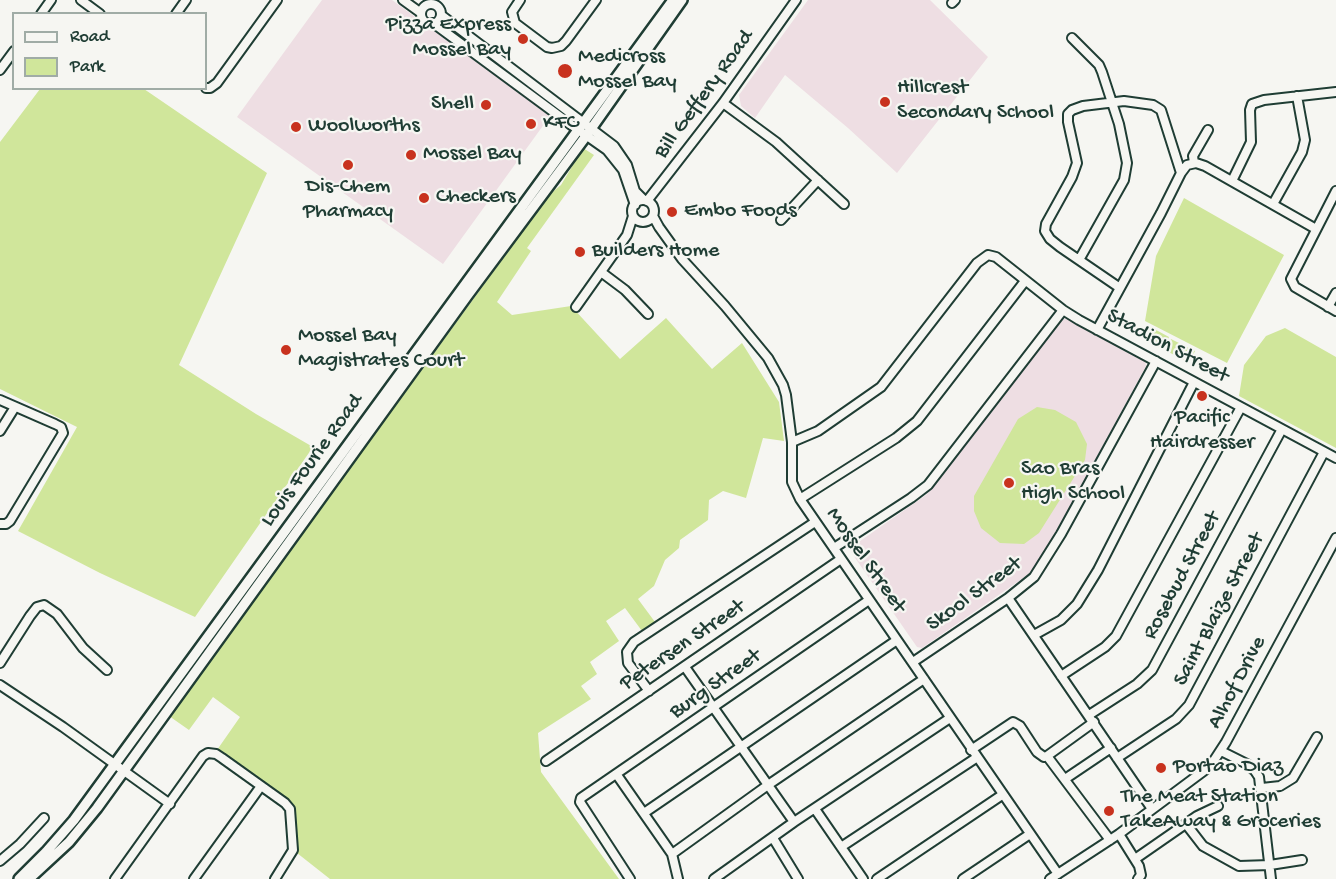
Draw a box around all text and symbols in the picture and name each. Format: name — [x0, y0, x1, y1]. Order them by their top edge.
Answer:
legend — [12, 12, 207, 90]
place label: Pizza Express Mossel Bay — [386, 13, 511, 64]
street label: Bill Geffery Road — [649, 25, 761, 165]
text: Road — [70, 27, 109, 48]
marker: Pizza Express Mossel Bay — [516, 32, 530, 46]
place label: Medicross Mossel Bay — [578, 45, 677, 96]
text: Park — [70, 57, 104, 78]
marker: Medicross Mossel Bay — [556, 62, 574, 80]
place label: Hillcrest Secondary School — [897, 76, 1054, 128]
place label: Shell — [431, 92, 474, 118]
marker: Hillcrest Secondary School — [878, 95, 892, 109]
marker: Shell — [479, 98, 493, 112]
place label: KFC — [543, 111, 578, 137]
place label: Woolworths — [308, 114, 420, 140]
marker: KFC — [524, 117, 538, 131]
marker: Woolworths — [289, 120, 303, 134]
place label: Mossel Bay — [423, 142, 522, 168]
marker: Mossel Bay — [404, 148, 418, 162]
marker: Dis-Chem Pharmacy — [341, 158, 355, 172]
place label: Dis-Chem Pharmacy — [303, 175, 393, 226]
place label: Checkers — [436, 185, 516, 211]
marker: Checkers — [417, 191, 431, 205]
place label: Embo Foods — [684, 199, 797, 225]
marker: Embo Foods — [665, 205, 679, 219]
place label: Builders Home — [592, 239, 719, 265]
marker: Builders Home — [573, 245, 587, 259]
street label: Stadion Street — [1101, 304, 1233, 390]
place label: Mossel Bay Magistrates Court — [298, 324, 464, 376]
marker: Mossel Bay Magistrates Court — [279, 343, 293, 357]
street label: Louis Fourie Road — [256, 389, 370, 533]
marker: Pacific Hairdresser — [1195, 389, 1209, 403]
place label: Pacific Hairdresser — [1150, 406, 1254, 458]
place label: Sao Bras High School — [1021, 457, 1125, 508]
marker: Sao Bras High School — [1002, 476, 1016, 490]
street label: Mossel Street — [819, 503, 911, 619]
street label: Rosebud Street — [1138, 508, 1228, 644]
street label: Saint Blaize Street — [1168, 529, 1272, 691]
street label: Skool Street — [922, 552, 1028, 638]
street label: Petersen Street — [615, 594, 751, 698]
street label: Alhof Drive — [1203, 632, 1273, 734]
street label: Burg Street — [665, 644, 767, 726]
place label: Portao Diaz — [1173, 755, 1283, 781]
marker: Portao Diaz — [1154, 761, 1168, 775]
place label: The Meat Station TakeAway & Groceries — [1121, 785, 1320, 836]
marker: The Meat Station TakeAway & Groceries — [1102, 804, 1116, 818]

